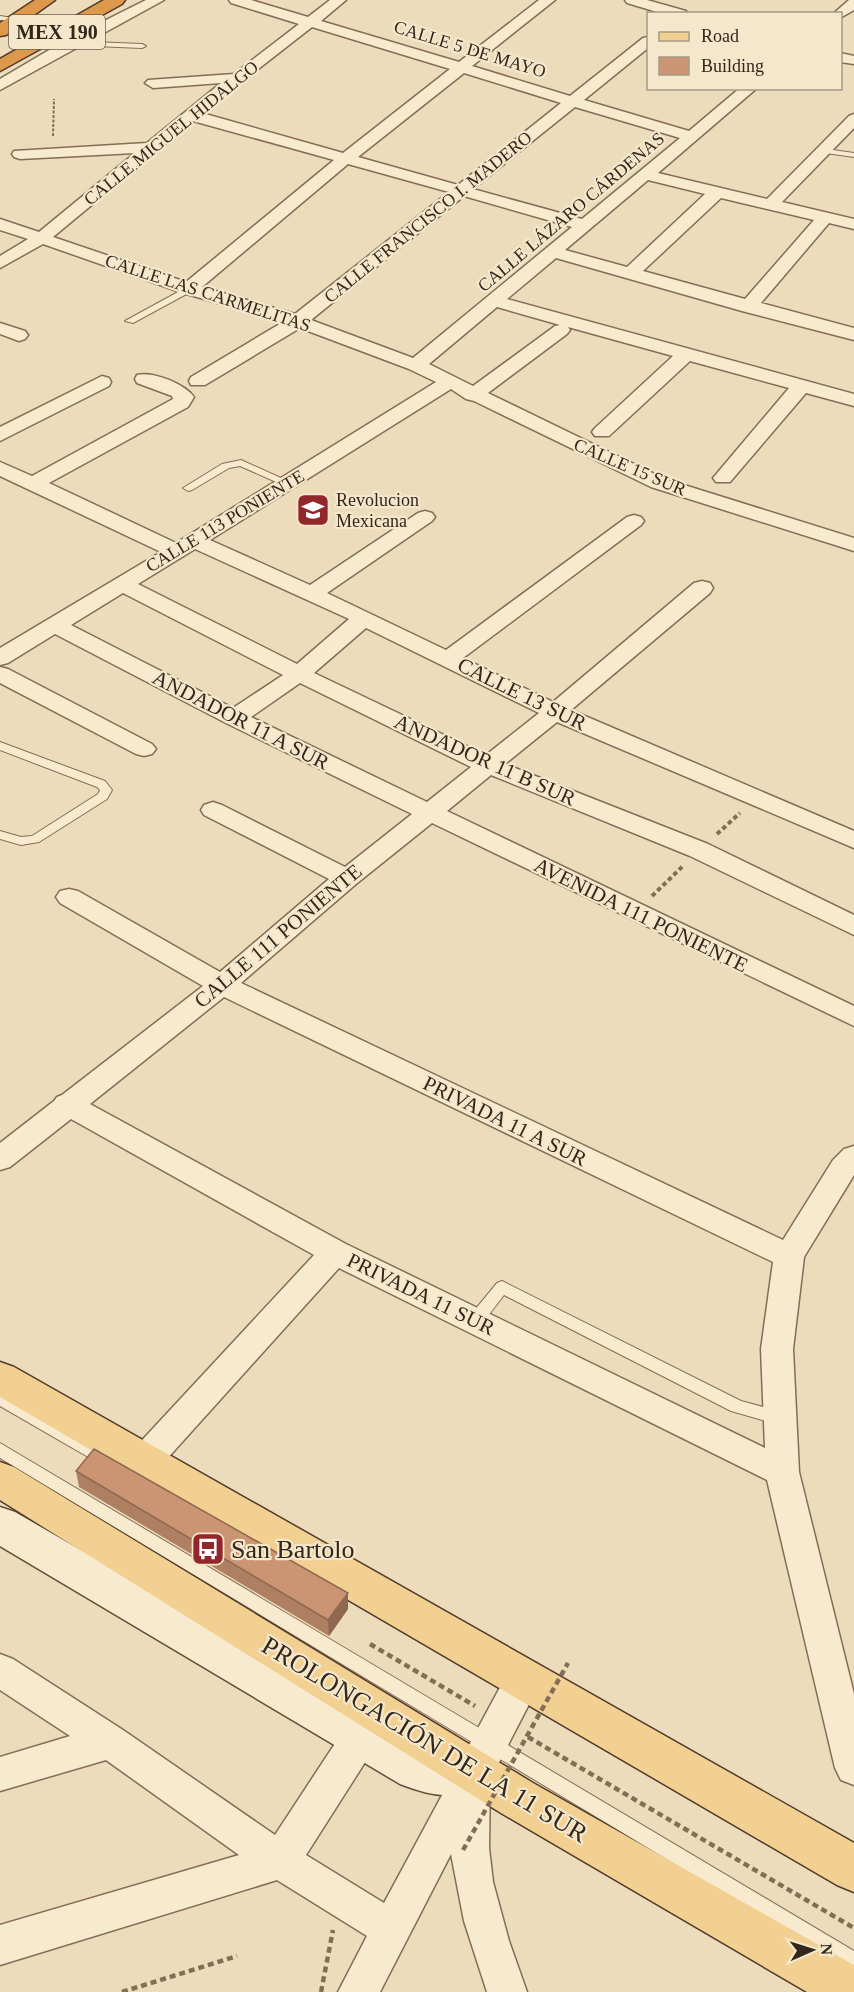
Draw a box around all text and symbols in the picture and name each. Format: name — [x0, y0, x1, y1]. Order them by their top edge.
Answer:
legend — [647, 12, 842, 90]
road number: MEX 190 — [9, 15, 105, 49]
street label: CALLE 5 DE MAYO — [392, 16, 548, 82]
text: Road — [701, 26, 739, 46]
text: Building — [701, 56, 764, 76]
street label: CALLE MIGUEL HIDALGO — [80, 57, 262, 209]
street label: CALLE FRANCISCO I. MADERO — [320, 127, 536, 307]
street label: CALLE LÁZARO CÁRDENAS — [473, 127, 668, 296]
street label: CALLE LAS CARMELITAS — [103, 250, 313, 336]
street label: CALLE 15 SUR — [571, 434, 689, 500]
street label: CALLE 113 PONIENTE — [142, 466, 308, 576]
place label: Revolucion Mexicana — [336, 490, 419, 531]
school or university icon: Revolucion Mexicana — [295, 492, 331, 528]
street label: CALLE 13 SUR — [454, 653, 590, 735]
street label: ANDADOR 11 A SUR — [149, 665, 333, 775]
street label: ANDADOR 11 B SUR — [391, 709, 579, 811]
street label: AVENIDA 111 PONIENTE — [530, 853, 752, 977]
street label: CALLE 111 PONIENTE — [190, 859, 366, 1013]
street label: PRIVADA 11 A SUR — [419, 1071, 591, 1171]
street label: PRIVADA 11 SUR — [343, 1248, 499, 1340]
bus stop icon: San Bartolo — [190, 1531, 226, 1567]
place label: San Bartolo — [231, 1535, 355, 1564]
street label: PROLONGACIÓN DE LA 11 SUR — [257, 1631, 593, 1849]
north arrow — [782, 1920, 842, 1980]
text: N — [818, 1943, 835, 1956]

